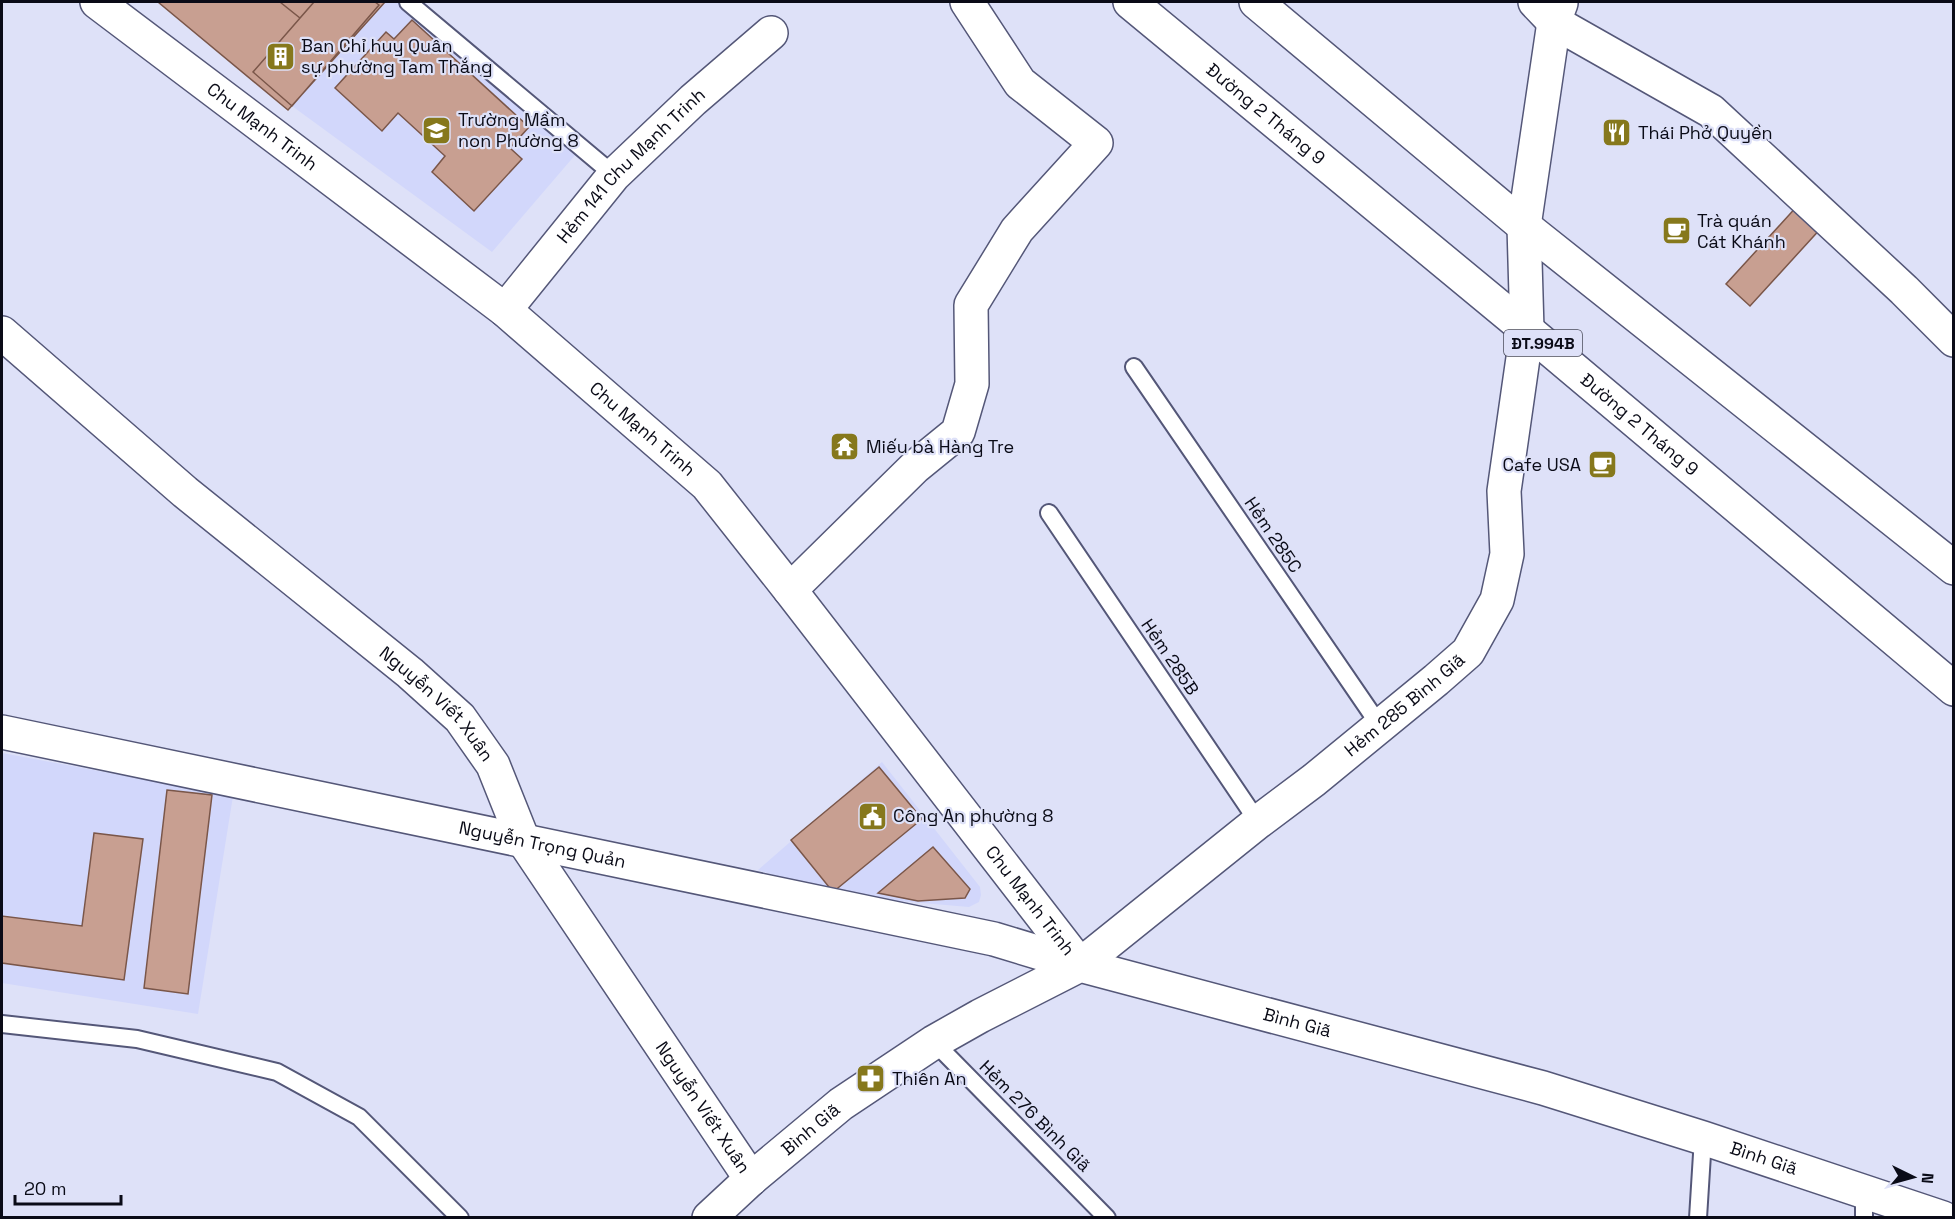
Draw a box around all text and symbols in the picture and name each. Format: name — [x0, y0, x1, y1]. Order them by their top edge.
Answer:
place label: Ban Chỉ huy Quân sự phường Tam Thắng — [301, 34, 493, 78]
building icon: Ban Chỉ huy Quân sự phường Tam Thắng — [264, 40, 296, 72]
street label: Đường 2 Tháng 9 — [1202, 58, 1330, 169]
street label: Chu Mạnh Trinh — [203, 77, 322, 176]
street label: Hẻm 141 Chu Mạnh Trinh — [552, 83, 710, 248]
place label: Trường Mầm non Phường 8 — [458, 108, 579, 152]
school or university icon: Trường Mầm non Phường 8 — [421, 114, 453, 146]
restaurant icon: Thái Phở Quyền — [1601, 117, 1633, 149]
place label: Thái Phở Quyền — [1638, 121, 1773, 144]
place label: Trà quán Cát Khánh — [1697, 209, 1786, 253]
cafe icon: Trà quán Cát Khánh — [1660, 215, 1692, 247]
road number: ĐT.994B — [1504, 330, 1582, 356]
street label: Đường 2 Tháng 9 — [1576, 368, 1704, 480]
street label: Chu Mạnh Trinh — [585, 376, 700, 481]
temple icon: Miếu bà Hàng Tre — [829, 431, 861, 463]
place label: Miếu bà Hàng Tre — [866, 435, 1014, 458]
cafe icon: Cafe USA — [1586, 449, 1618, 481]
place label: Cafe USA — [1503, 453, 1581, 476]
street label: Hẻm 285C — [1240, 492, 1307, 577]
street label: Hẻm 285B — [1136, 614, 1204, 699]
street label: Nguyễn Viết Xuân — [375, 641, 499, 766]
street label: Hẻm 285 Bình Giã — [1339, 648, 1469, 761]
public building icon: Công An phường 8 — [856, 800, 888, 832]
place label: Công An phường 8 — [893, 804, 1053, 827]
street label: Nguyễn Trọng Quản — [457, 816, 628, 873]
street label: Chu Mạnh Trinh — [981, 841, 1080, 960]
street label: Bình Giã — [1261, 1002, 1334, 1042]
street label: Nguyễn Viết Xuân — [651, 1037, 756, 1178]
street label: Hẻm 276 Bình Giã — [975, 1055, 1096, 1176]
pharmacy icon: Thiên An — [855, 1063, 887, 1095]
place label: Thiên An — [892, 1067, 966, 1090]
street label: Bình Giã — [776, 1098, 845, 1160]
street label: Bình Giã — [1727, 1136, 1801, 1180]
north arrow — [1883, 1147, 1943, 1207]
scale bar — [15, 1168, 122, 1206]
text: N — [1917, 1172, 1938, 1185]
text: 20 m — [24, 1177, 67, 1200]

